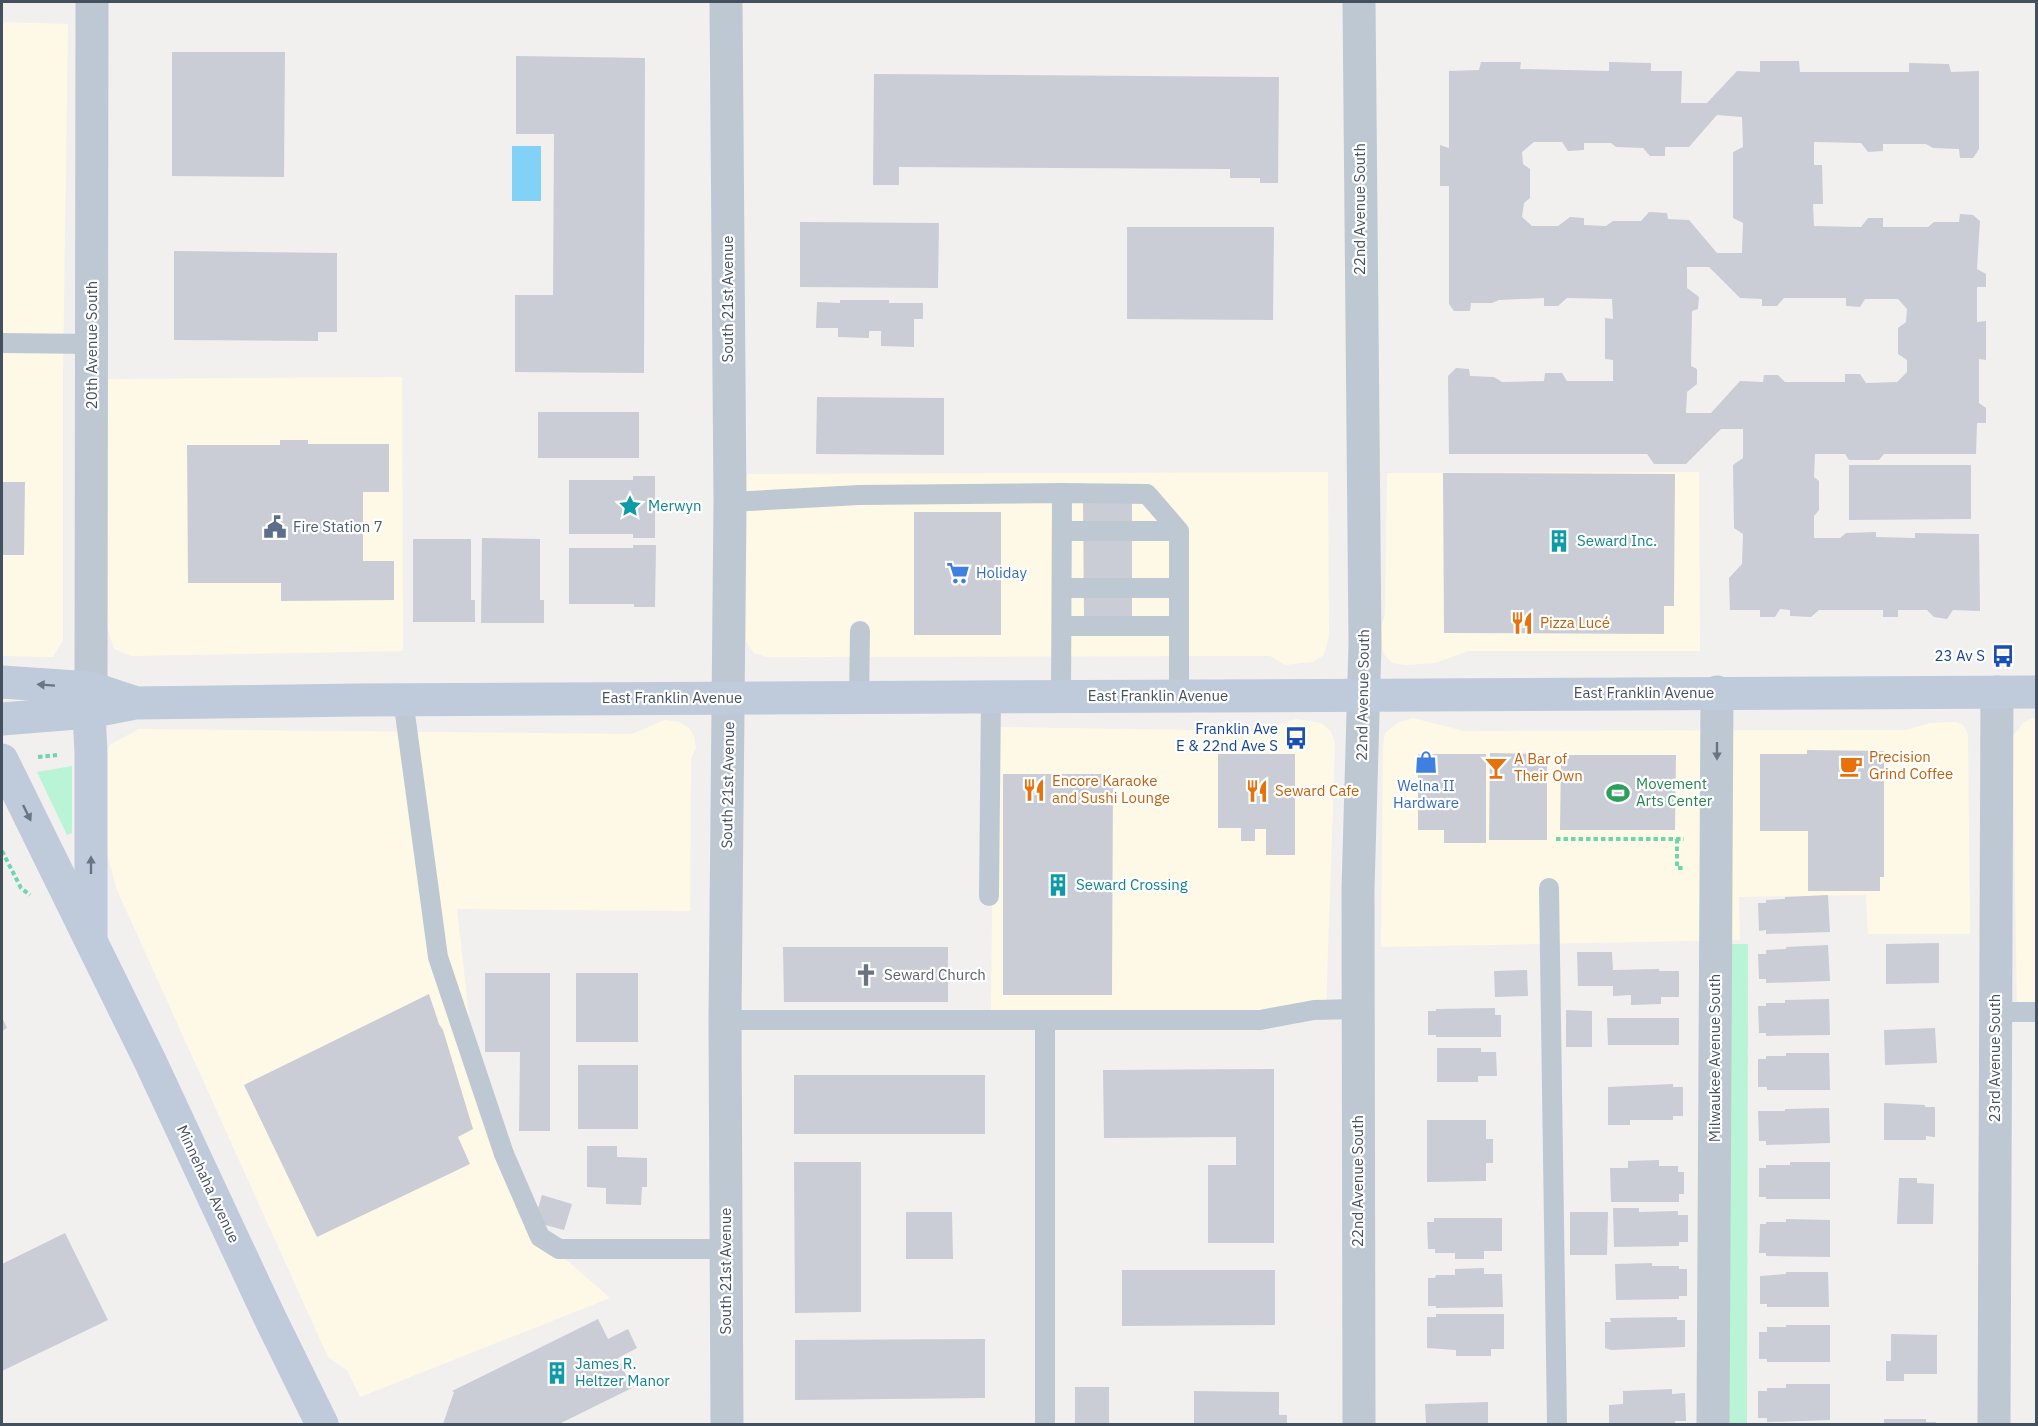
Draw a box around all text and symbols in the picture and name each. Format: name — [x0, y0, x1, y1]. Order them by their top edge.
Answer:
street label: 22nd Avenue South — [1350, 143, 1369, 275]
street label: South 21st Avenue — [718, 235, 737, 363]
street label: 20th Avenue South — [82, 281, 101, 409]
place icon: Merwyn — [617, 493, 643, 519]
place label: Merwyn — [648, 496, 702, 515]
public building icon: Fire Station 7 — [262, 514, 288, 540]
place label: Fire Station 7 — [293, 517, 383, 536]
building icon: Seward Inc. — [1546, 528, 1572, 554]
place label: Seward Inc. — [1577, 531, 1657, 550]
supermarket icon: Holiday — [945, 560, 971, 586]
place label: Holiday — [976, 563, 1027, 582]
restaurant icon: Pizza Lucé — [1509, 610, 1535, 636]
place label: Pizza Lucé — [1540, 613, 1610, 632]
street label: 22nd Avenue South — [1352, 629, 1373, 761]
bus stop icon: 23 Av S — [1990, 643, 2016, 669]
place label: 23 Av S — [1935, 646, 1985, 665]
one-way arrow — [37, 681, 56, 690]
street label: East Franklin Avenue — [1574, 683, 1714, 702]
street label: East Franklin Avenue — [1088, 686, 1228, 705]
street label: East Franklin Avenue — [602, 688, 742, 707]
place label: Franklin Ave E & 22nd Ave S — [1176, 719, 1278, 755]
street label: South 21st Avenue — [717, 721, 738, 849]
bus stop icon: Franklin Ave E & 22nd Ave S — [1283, 725, 1309, 751]
one-way arrow — [1712, 741, 1722, 760]
place label: Precision Grind Coffee — [1869, 747, 1953, 783]
shop icon: Welna II Hardware — [1413, 749, 1439, 775]
place label: A Bar of Their Own — [1514, 749, 1583, 785]
cafe icon: Precision Grind Coffee — [1838, 753, 1864, 779]
bar icon: A Bar of Their Own — [1483, 755, 1509, 781]
place label: Encore Karaoke and Sushi Lounge — [1052, 771, 1170, 807]
place label: Movement Arts Center — [1636, 774, 1713, 810]
place label: Welna II Hardware — [1393, 776, 1459, 812]
restaurant icon: Encore Karaoke and Sushi Lounge — [1021, 777, 1047, 803]
restaurant icon: Seward Cafe — [1244, 778, 1270, 804]
sports icon: Movement Arts Center — [1605, 780, 1631, 806]
place label: Seward Cafe — [1275, 781, 1359, 800]
one-way arrow — [23, 804, 32, 821]
one-way arrow — [86, 855, 96, 874]
building icon: Seward Crossing — [1045, 872, 1071, 898]
place label: Seward Crossing — [1076, 875, 1188, 894]
church icon: Seward Church — [853, 962, 879, 988]
place label: Seward Church — [884, 965, 986, 984]
street label: Milwaukee Avenue South — [1705, 974, 1724, 1142]
street label: 23rd Avenue South — [1985, 994, 2004, 1122]
street label: 22nd Avenue South — [1348, 1115, 1367, 1247]
street label: Minnehaha Avenue — [173, 1122, 244, 1246]
street label: South 21st Avenue — [716, 1207, 735, 1335]
place label: James R. Heltzer Manor — [575, 1354, 670, 1390]
building icon: James R. Heltzer Manor — [544, 1360, 570, 1386]

